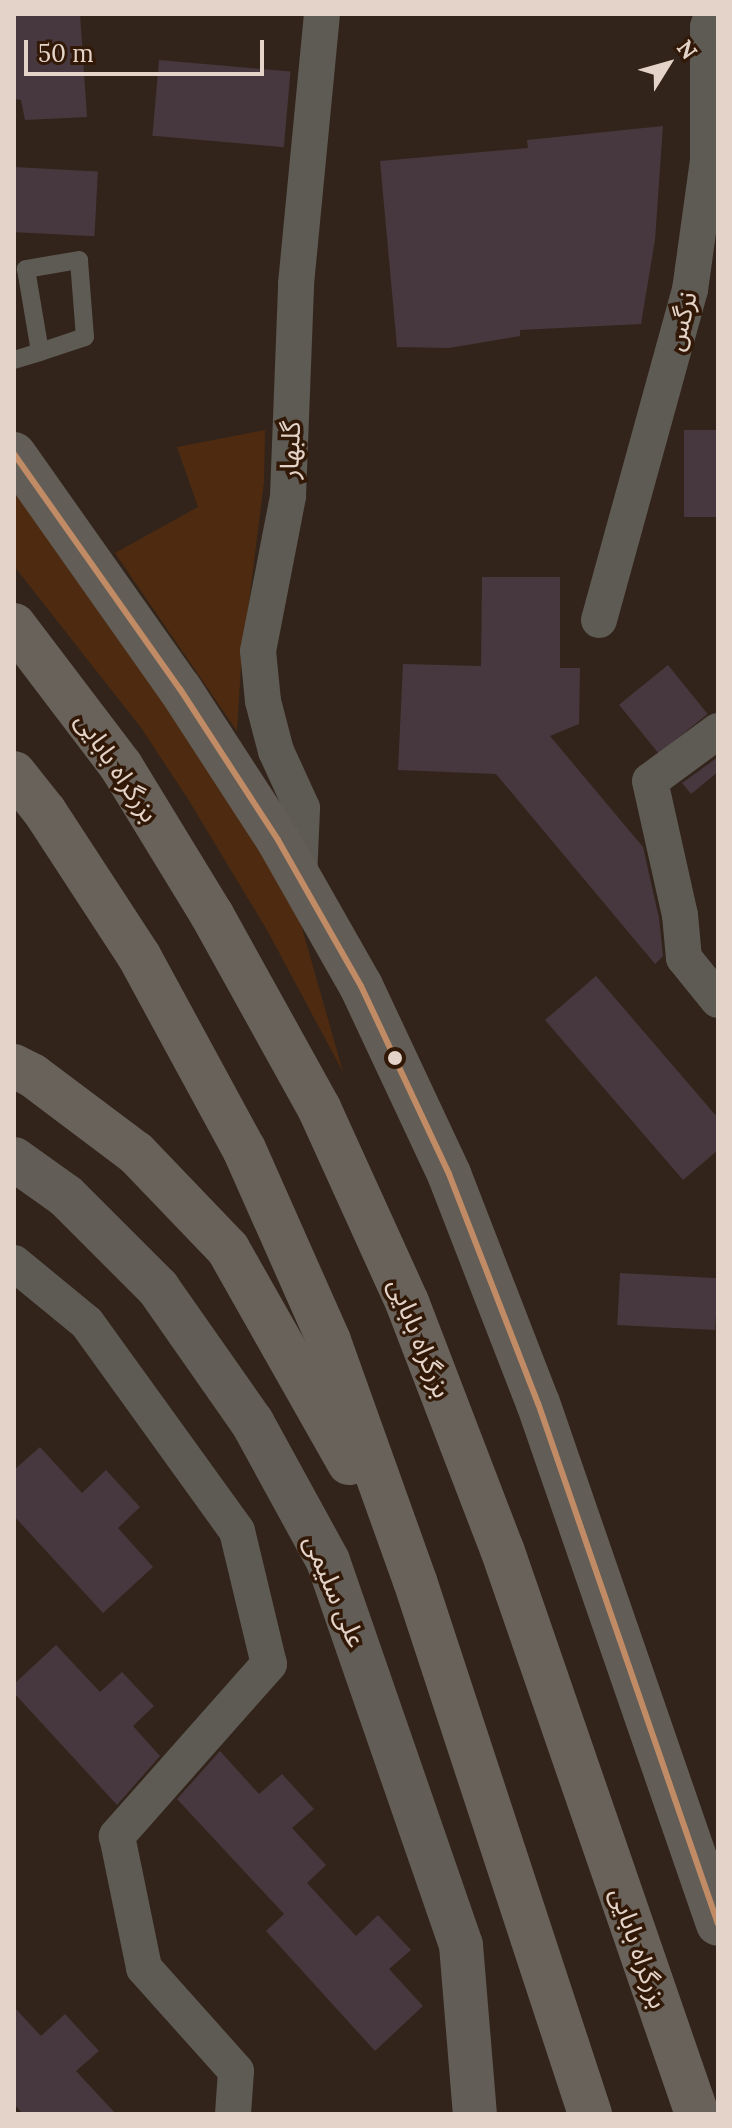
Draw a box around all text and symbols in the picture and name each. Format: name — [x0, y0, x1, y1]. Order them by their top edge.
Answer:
scale bar — [28, 24, 268, 74]
north arrow — [628, 24, 708, 104]
text: N — [671, 34, 703, 65]
text: 50 m — [38, 38, 94, 69]
street label: نرگس — [659, 288, 703, 354]
street label: گلبهار — [273, 421, 307, 479]
street label: بزرگراه بابایی — [69, 706, 165, 828]
unlabelled marker — [387, 1050, 403, 1066]
street label: بزرگراه بابایی — [382, 1274, 458, 1402]
street label: علی سلیمی — [297, 1530, 373, 1652]
street label: بزرگراه بابایی — [604, 1883, 674, 2013]

